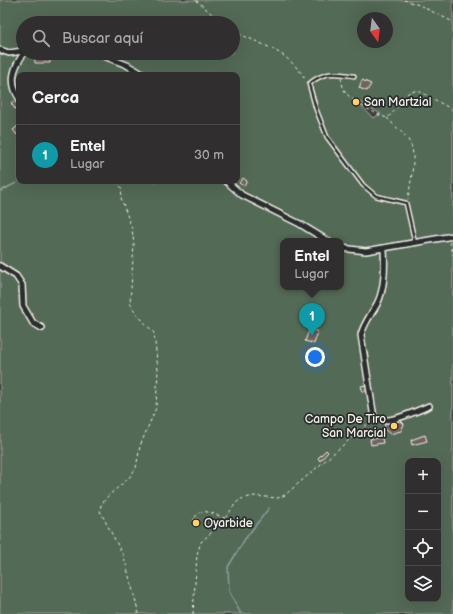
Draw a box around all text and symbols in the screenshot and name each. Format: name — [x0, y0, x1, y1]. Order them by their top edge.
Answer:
north arrow — [357, 12, 393, 48]
search box — [16, 16, 240, 60]
icon: search — [30, 27, 52, 49]
text: Buscar aquí — [62, 29, 143, 48]
text: Cerca — [32, 88, 79, 108]
place label: San Martzial — [364, 95, 431, 110]
marker: San Martzial — [351, 97, 361, 107]
text: Entel — [70, 137, 105, 156]
text: 1 — [42, 147, 48, 163]
text: 30 m — [194, 147, 224, 163]
text: Lugar — [70, 156, 104, 172]
popup — [280, 238, 344, 290]
text: Entel — [294, 247, 330, 266]
text: Lugar — [294, 266, 329, 282]
pin: 1 — [299, 303, 325, 336]
your location — [305, 347, 325, 367]
place label: Campo De Tiro San Marcial — [305, 412, 386, 441]
marker: Campo De Tiro San Marcial — [389, 421, 399, 431]
map controls — [405, 458, 441, 602]
button: + — [405, 458, 441, 494]
button: − — [405, 494, 441, 530]
place label: Oyarbide — [204, 516, 253, 531]
marker: Oyarbide — [191, 518, 201, 528]
button: locate — [405, 530, 441, 566]
button: layers — [405, 566, 441, 602]

